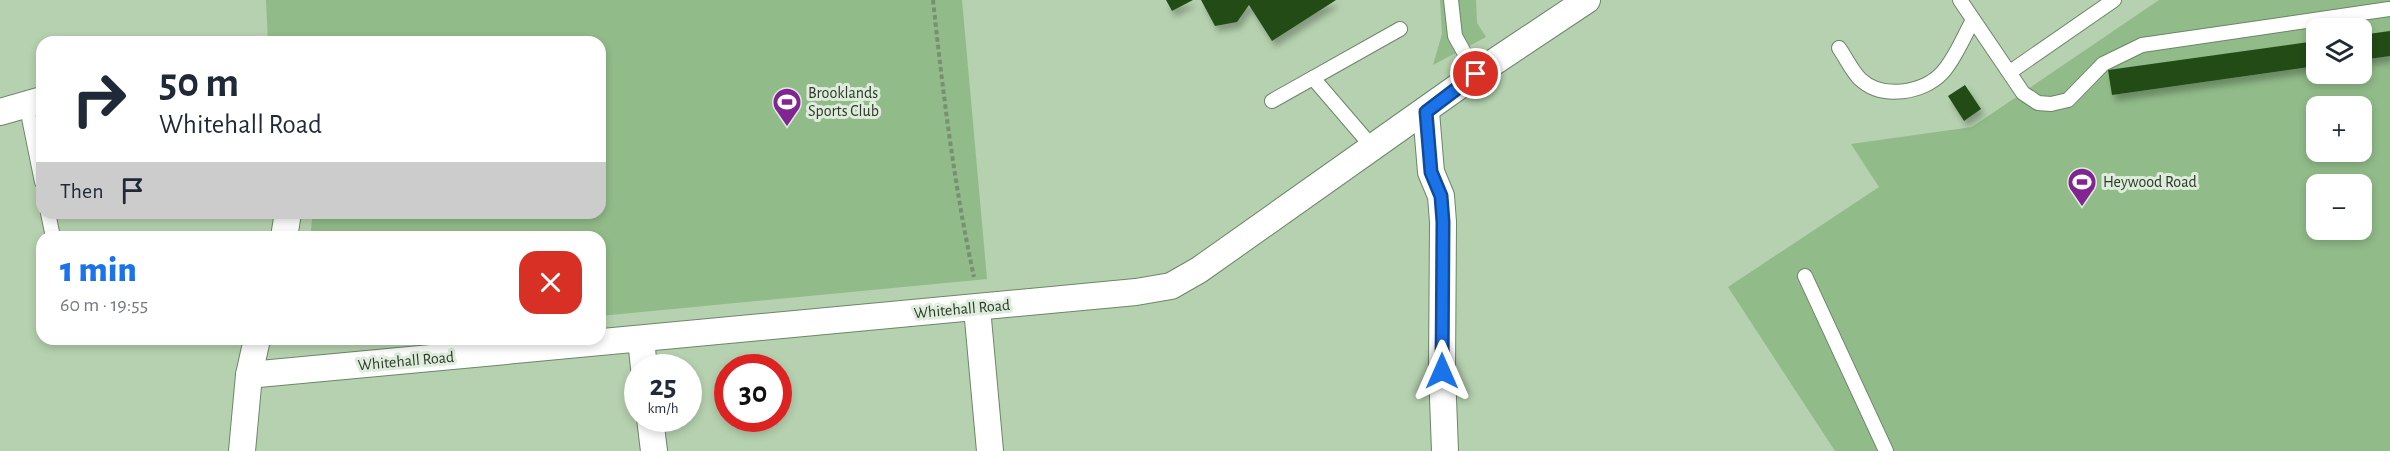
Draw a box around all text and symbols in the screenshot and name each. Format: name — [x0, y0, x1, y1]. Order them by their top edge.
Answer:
map controls — [2306, 18, 2372, 240]
button: layers — [2306, 18, 2372, 84]
pin — [1450, 48, 1501, 99]
icon: arrive — [1459, 57, 1492, 90]
icon: right — [60, 60, 138, 138]
text: 50 m — [159, 62, 239, 104]
place label: Brooklands Sports Club — [808, 85, 879, 119]
sports icon: Brooklands Sports Club — [771, 86, 803, 128]
button: + — [2306, 96, 2372, 162]
text: Whitehall Road — [159, 111, 322, 138]
sports icon: Heywood Road — [2066, 166, 2098, 208]
icon: arrive — [116, 174, 149, 207]
place label: Heywood Road — [2103, 174, 2197, 191]
button: − — [2306, 174, 2372, 240]
text: Then — [60, 180, 104, 202]
button: close — [519, 251, 582, 314]
text: 1 min — [60, 252, 137, 288]
text: 60 m · 19:55 — [60, 295, 148, 315]
street label: Whitehall Road — [913, 297, 1011, 321]
position arrow — [1410, 339, 1474, 403]
street label: Whitehall Road — [357, 349, 455, 373]
speed limit sign: 30 — [714, 354, 792, 432]
text: 25 — [649, 371, 677, 401]
text: km/h — [648, 401, 678, 416]

